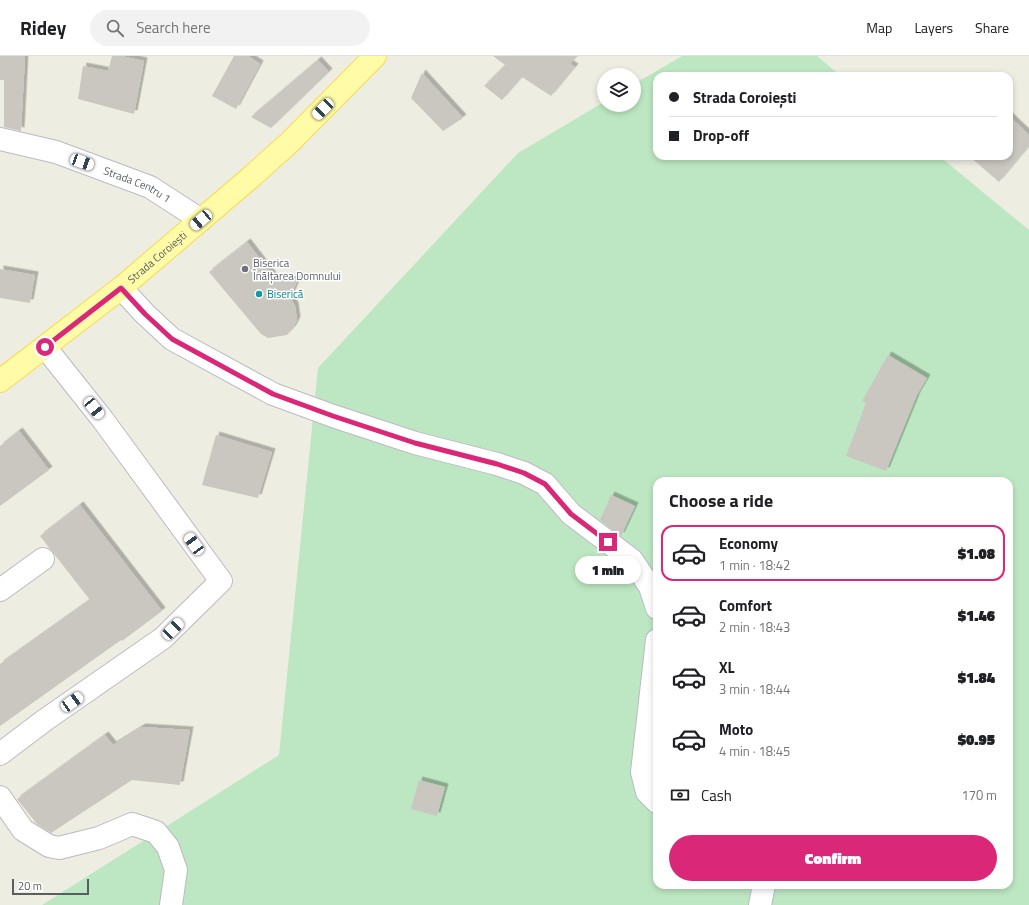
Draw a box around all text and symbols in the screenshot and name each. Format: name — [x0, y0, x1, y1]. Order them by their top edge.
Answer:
search box — [90, 10, 370, 46]
text: Ridey — [20, 13, 66, 42]
text: Search here — [136, 16, 211, 39]
icon: search — [104, 17, 126, 39]
text: Map — [866, 17, 892, 38]
text: Layers — [914, 17, 953, 38]
text: Share — [975, 17, 1009, 38]
map controls — [597, 68, 641, 112]
button: layers — [597, 68, 641, 112]
text: Strada Coroiești — [693, 86, 797, 109]
car — [310, 96, 336, 122]
text: Drop-off — [693, 124, 749, 147]
car — [69, 152, 95, 172]
street label: Strada Centru 1 — [101, 162, 174, 206]
car — [188, 208, 214, 232]
street label: Strada Coroiești — [124, 227, 190, 287]
place label: Biserica Înălțarea Domnului — [252, 255, 341, 284]
marker: Biserica Înălțarea Domnului — [240, 264, 250, 274]
place label: Biserică — [267, 286, 304, 302]
marker: Biserică — [254, 289, 264, 299]
route start — [36, 338, 54, 356]
car — [82, 395, 106, 421]
text: Choose a ride — [669, 487, 773, 514]
car — [182, 531, 206, 557]
text: Economy — [719, 532, 778, 555]
route end — [599, 533, 617, 551]
icon: car — [671, 535, 707, 571]
text: $1.08 — [958, 542, 995, 565]
text: 1 min · 18:42 — [719, 555, 790, 575]
callout: 1 min — [575, 556, 641, 584]
text: 1 min — [592, 560, 624, 580]
text: Comfort — [719, 594, 772, 617]
icon: car — [671, 597, 707, 633]
text: $1.46 — [958, 604, 995, 627]
car — [160, 616, 186, 642]
text: 2 min · 18:43 — [719, 617, 790, 637]
text: XL — [719, 656, 735, 679]
icon: car — [671, 659, 707, 695]
text: $1.84 — [958, 666, 995, 689]
text: 3 min · 18:44 — [719, 679, 790, 699]
car — [59, 690, 85, 714]
text: Moto — [719, 718, 753, 741]
icon: car — [671, 721, 707, 757]
text: $0.95 — [958, 728, 995, 751]
text: 4 min · 18:45 — [719, 741, 790, 761]
icon: cash — [669, 784, 691, 806]
text: Cash — [701, 784, 732, 807]
text: 170 m — [961, 785, 997, 805]
button: Confirm — [669, 835, 997, 881]
scale bar — [12, 877, 89, 896]
text: 20 m — [18, 878, 42, 894]

